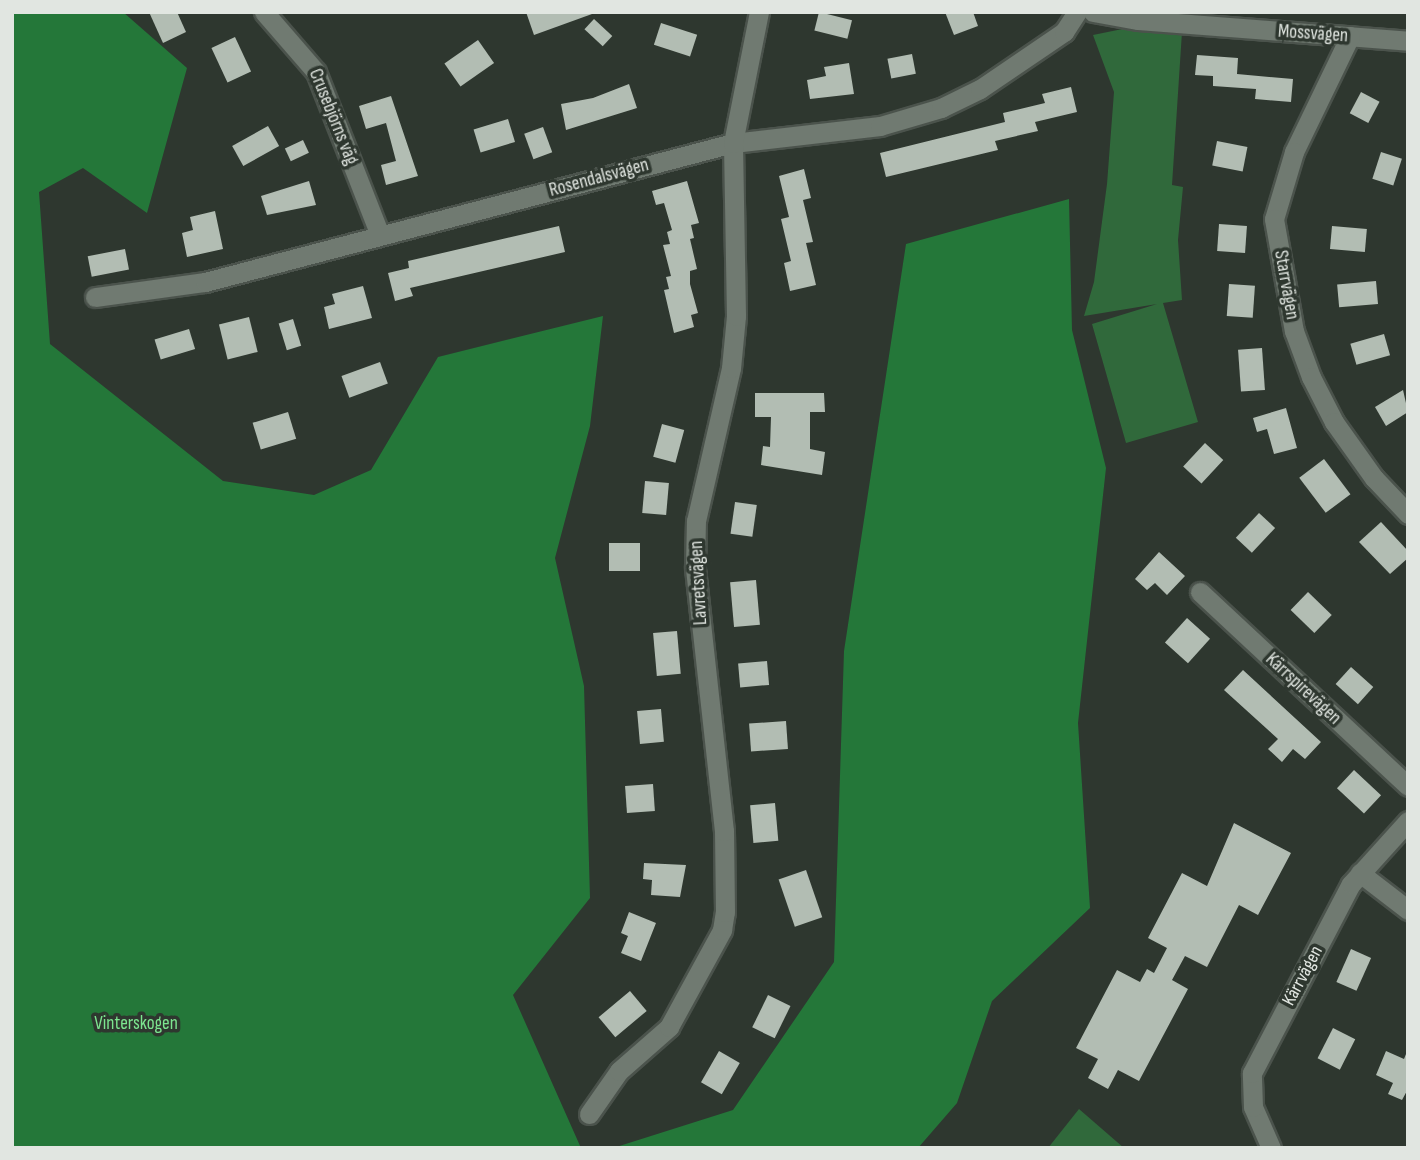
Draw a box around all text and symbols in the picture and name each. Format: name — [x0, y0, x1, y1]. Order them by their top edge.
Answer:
street label: Mossvägen — [1277, 20, 1349, 48]
street label: Crusebjörns väg — [303, 66, 363, 168]
street label: Rosendalsvägen — [547, 154, 651, 202]
street label: Starrvägen — [1269, 249, 1303, 321]
street label: Lavretsvägen — [685, 540, 713, 626]
street label: Kärrspirevägen — [1260, 648, 1346, 730]
street label: Kärrvägen — [1278, 942, 1328, 1010]
park label: Vinterskogen — [94, 1013, 178, 1035]

